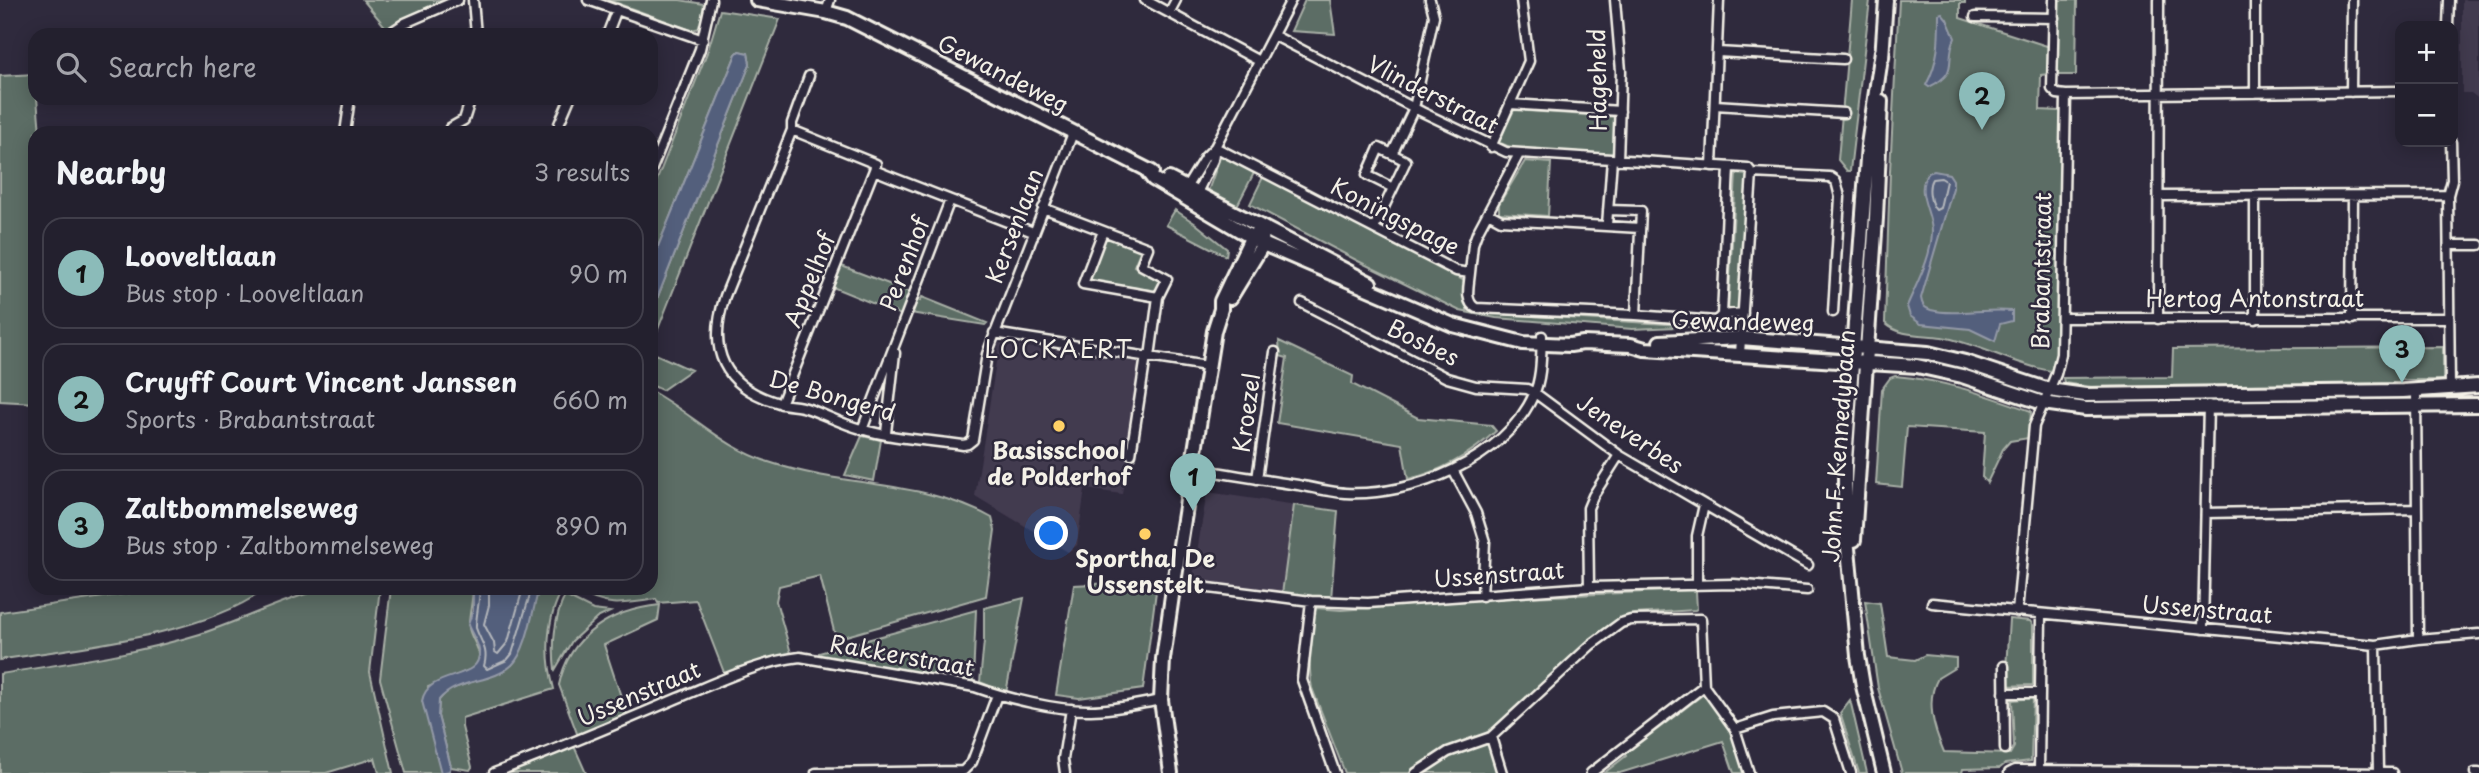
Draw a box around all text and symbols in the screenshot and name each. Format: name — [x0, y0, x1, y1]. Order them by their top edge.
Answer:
map controls — [2395, 21, 2458, 147]
button: + — [2395, 21, 2458, 84]
street label: Gewandeweg — [932, 24, 1076, 121]
search box — [28, 28, 658, 105]
street label: Hageheld — [1578, 28, 1615, 132]
street label: Vlinderstraat — [1362, 46, 1506, 142]
text: Search here — [108, 47, 257, 86]
icon: search — [52, 48, 90, 86]
pin: 2 — [1959, 72, 2005, 130]
button: − — [2395, 84, 2458, 147]
text: Nearby — [56, 149, 166, 194]
text: 3 results — [534, 154, 630, 189]
street label: Kersenlaan — [976, 163, 1052, 288]
street label: Koningspage — [1325, 168, 1466, 263]
street label: Brabantstraat — [2022, 192, 2059, 350]
street label: Perenhof — [870, 209, 938, 316]
street label: Appelhof — [774, 225, 844, 332]
text: Looveltlaan — [125, 236, 277, 275]
text: 1 — [76, 256, 87, 291]
text: 90 m — [569, 256, 628, 291]
text: Bus stop · Looveltlaan — [125, 275, 364, 310]
street label: Hertog Antonstraat — [2146, 280, 2364, 315]
street label: Gewandeweg — [1671, 302, 1815, 339]
street label: Bosbes — [1382, 309, 1465, 374]
pin: 3 — [2379, 325, 2425, 383]
street label: John F. Kennedybaan — [1812, 328, 1863, 563]
district label: LOCKAERT — [984, 330, 1134, 366]
street label: De Bongerd — [765, 360, 900, 429]
text: Cruyff Court Vincent Janssen — [125, 362, 517, 401]
street label: Kroezel — [1223, 371, 1268, 455]
text: 2 — [73, 382, 89, 417]
text: 660 m — [552, 382, 628, 417]
street label: Jeneverbes — [1570, 384, 1691, 481]
text: Sports · Brabantstraat — [125, 401, 375, 436]
marker: Basisschool de Polderhof — [1051, 418, 1067, 434]
place label: Basisschool de Polderhof — [987, 432, 1133, 493]
pin: 1 — [1170, 453, 1216, 511]
text: Zaltbommelseweg — [125, 488, 359, 527]
text: 3 — [73, 508, 89, 543]
text: 890 m — [555, 508, 628, 543]
your location — [1034, 516, 1068, 550]
marker: Sporthal De Ussenstelt — [1137, 526, 1153, 542]
text: Bus stop · Zaltbommelseweg — [125, 527, 435, 562]
place label: Sporthal De Ussenstelt — [1075, 540, 1215, 601]
street label: Ussenstraat — [1432, 551, 1565, 596]
street label: Ussenstraat — [2140, 585, 2274, 632]
street label: Rakkerstraat — [827, 625, 977, 684]
street label: Ussenstraat — [571, 651, 706, 734]

